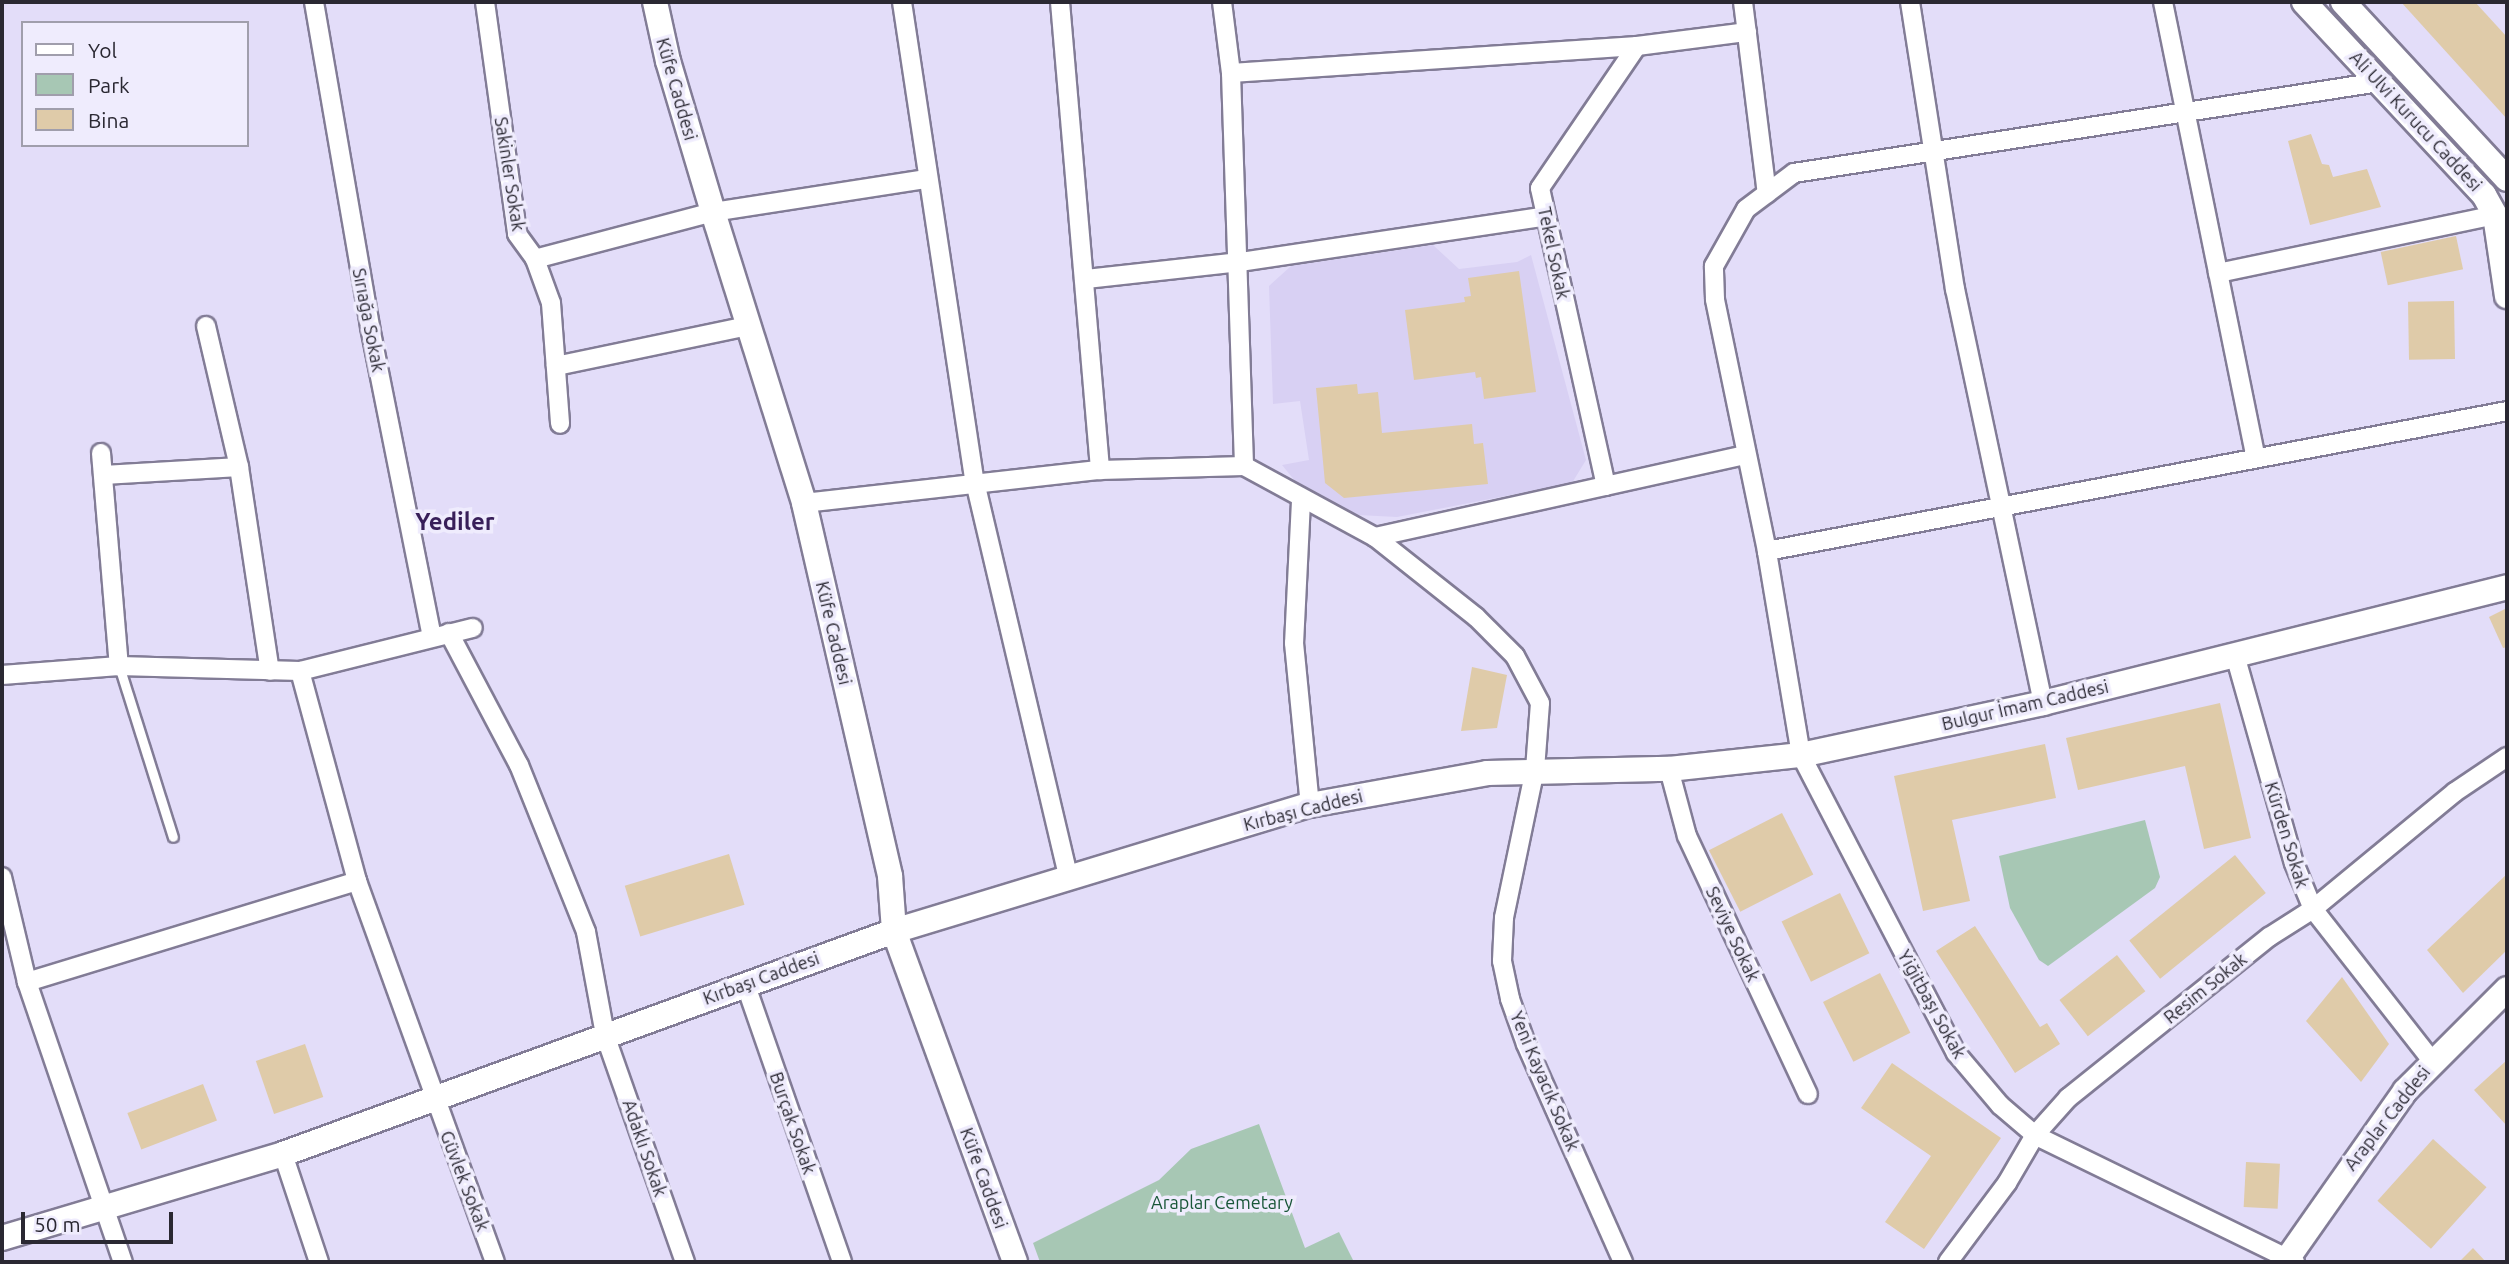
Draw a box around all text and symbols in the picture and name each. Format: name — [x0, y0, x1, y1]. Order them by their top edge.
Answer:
legend — [21, 21, 248, 147]
street label: Küfe Caddesi — [652, 35, 702, 143]
text: Yol — [88, 38, 117, 62]
street label: Ali Ulvi Kurucu Caddesi — [2345, 46, 2487, 196]
text: Park — [88, 73, 130, 97]
text: Bina — [88, 108, 129, 132]
street label: Sakinler Sokak — [490, 115, 530, 233]
street label: Tekel Sokak — [1534, 205, 1574, 301]
street label: Sırıağa Sokak — [348, 266, 390, 374]
district label: Yediler — [415, 508, 495, 536]
street label: Küfe Caddesi — [812, 579, 856, 687]
street label: Bulgur İmam Caddesi — [1939, 675, 2111, 735]
street label: Kürden Sokak — [2261, 779, 2313, 891]
street label: Kırbaşı Caddesi — [1241, 785, 1365, 835]
street label: Seviye Sokak — [1702, 883, 1764, 985]
street label: Yiğitbaşı Sokak — [1893, 946, 1971, 1062]
street label: Kırbaşı Caddesi — [700, 947, 822, 1009]
street label: Resim Sokak — [2159, 948, 2251, 1028]
street label: Yeni Kayacık Sokak — [1506, 1008, 1584, 1154]
street label: Araplar Caddesi — [2339, 1061, 2435, 1175]
street label: Burçak Sokak — [765, 1069, 821, 1177]
street label: Adaklı Sokak — [618, 1097, 672, 1199]
street label: Küfe Caddesi — [956, 1125, 1012, 1231]
street label: Güvlek Sokak — [436, 1128, 494, 1234]
park label: Araplar Cemetary — [1151, 1191, 1293, 1213]
scale bar — [24, 1198, 177, 1242]
text: 50 m — [34, 1212, 81, 1236]

